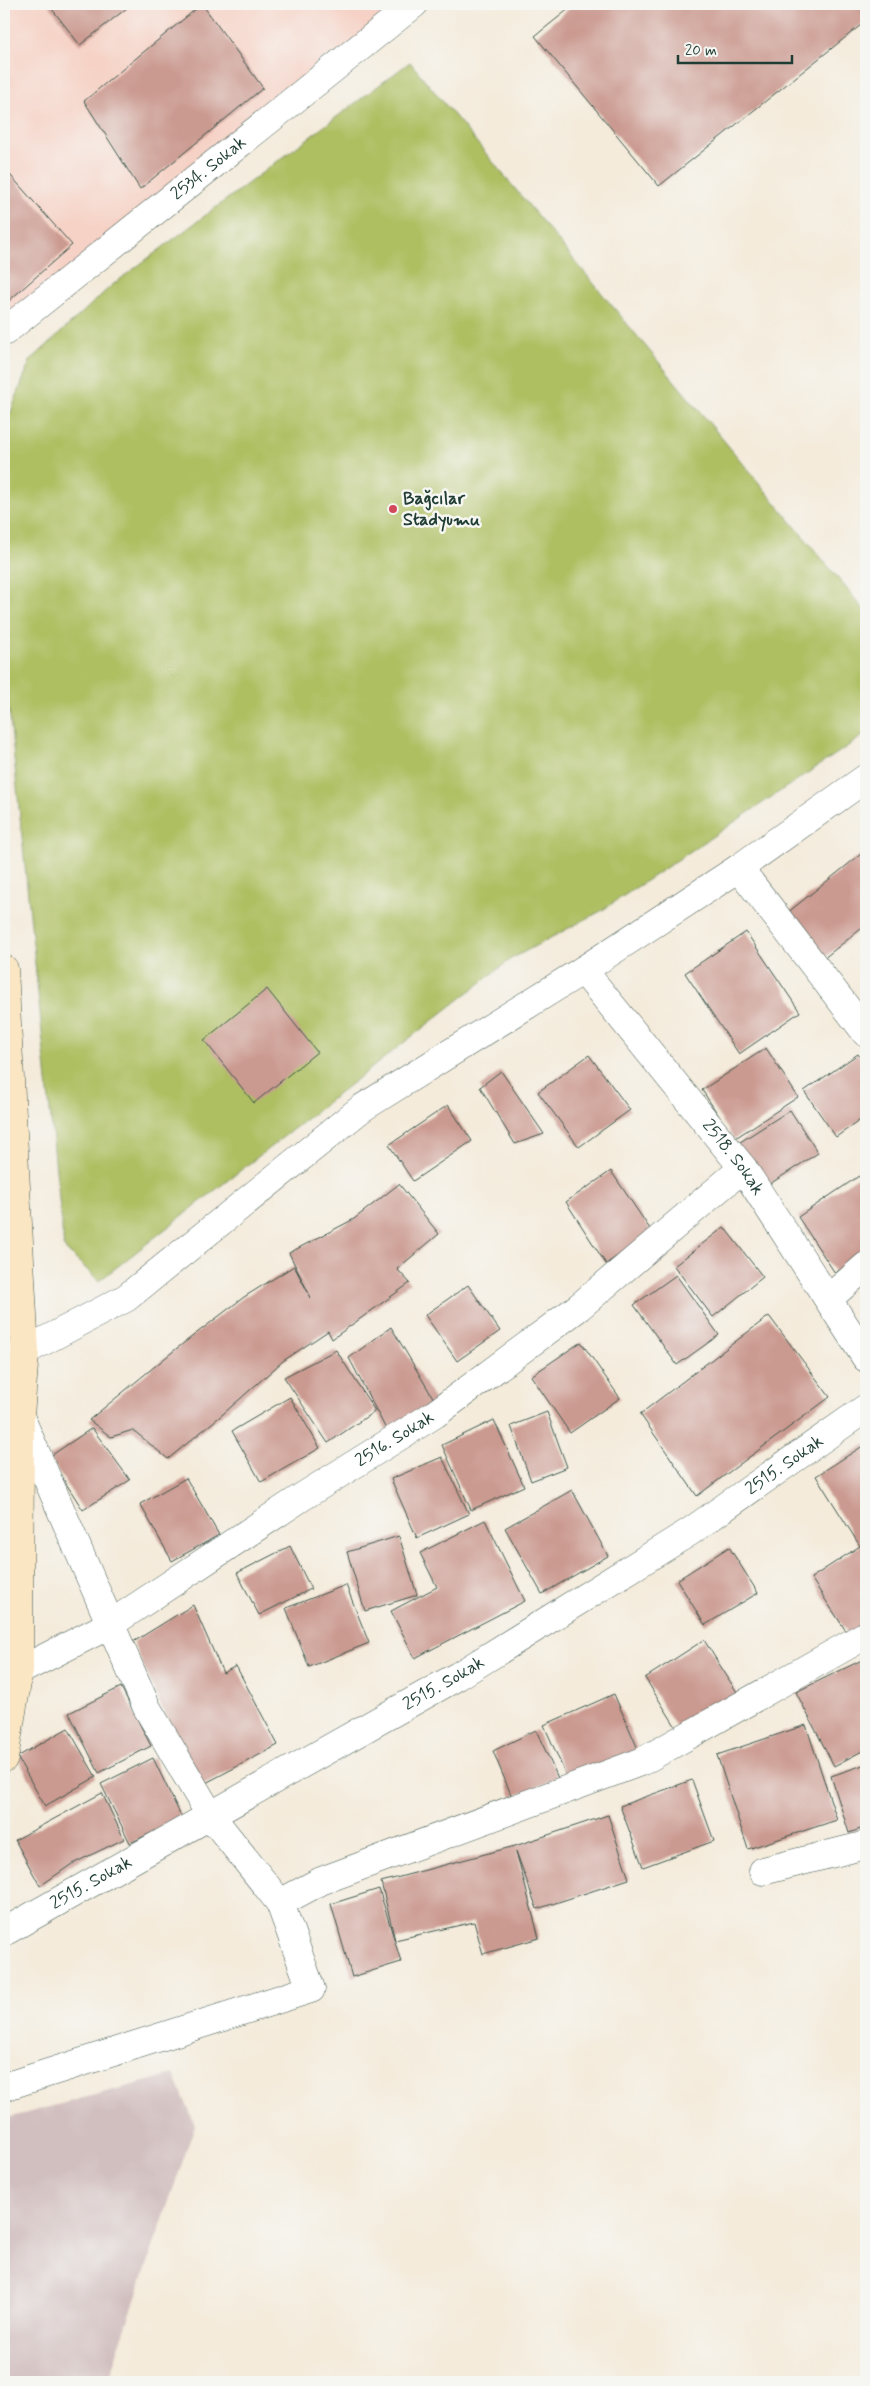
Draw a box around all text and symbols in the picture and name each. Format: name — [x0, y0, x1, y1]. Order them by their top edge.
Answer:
scale bar — [678, 32, 791, 64]
text: 20 m — [685, 41, 717, 61]
street label: 2534. Sokak — [166, 131, 251, 206]
place label: Bağcılar Stadyumu — [403, 487, 480, 532]
marker: Bağcılar Stadyumu — [387, 503, 399, 515]
street label: 2518. Sokak — [696, 1114, 770, 1200]
street label: 2516. Sokak — [351, 1405, 439, 1473]
street label: 2515. Sokak — [741, 1429, 829, 1501]
street label: 2515. Sokak — [399, 1650, 489, 1717]
street label: 2515. Sokak — [46, 1850, 136, 1916]

